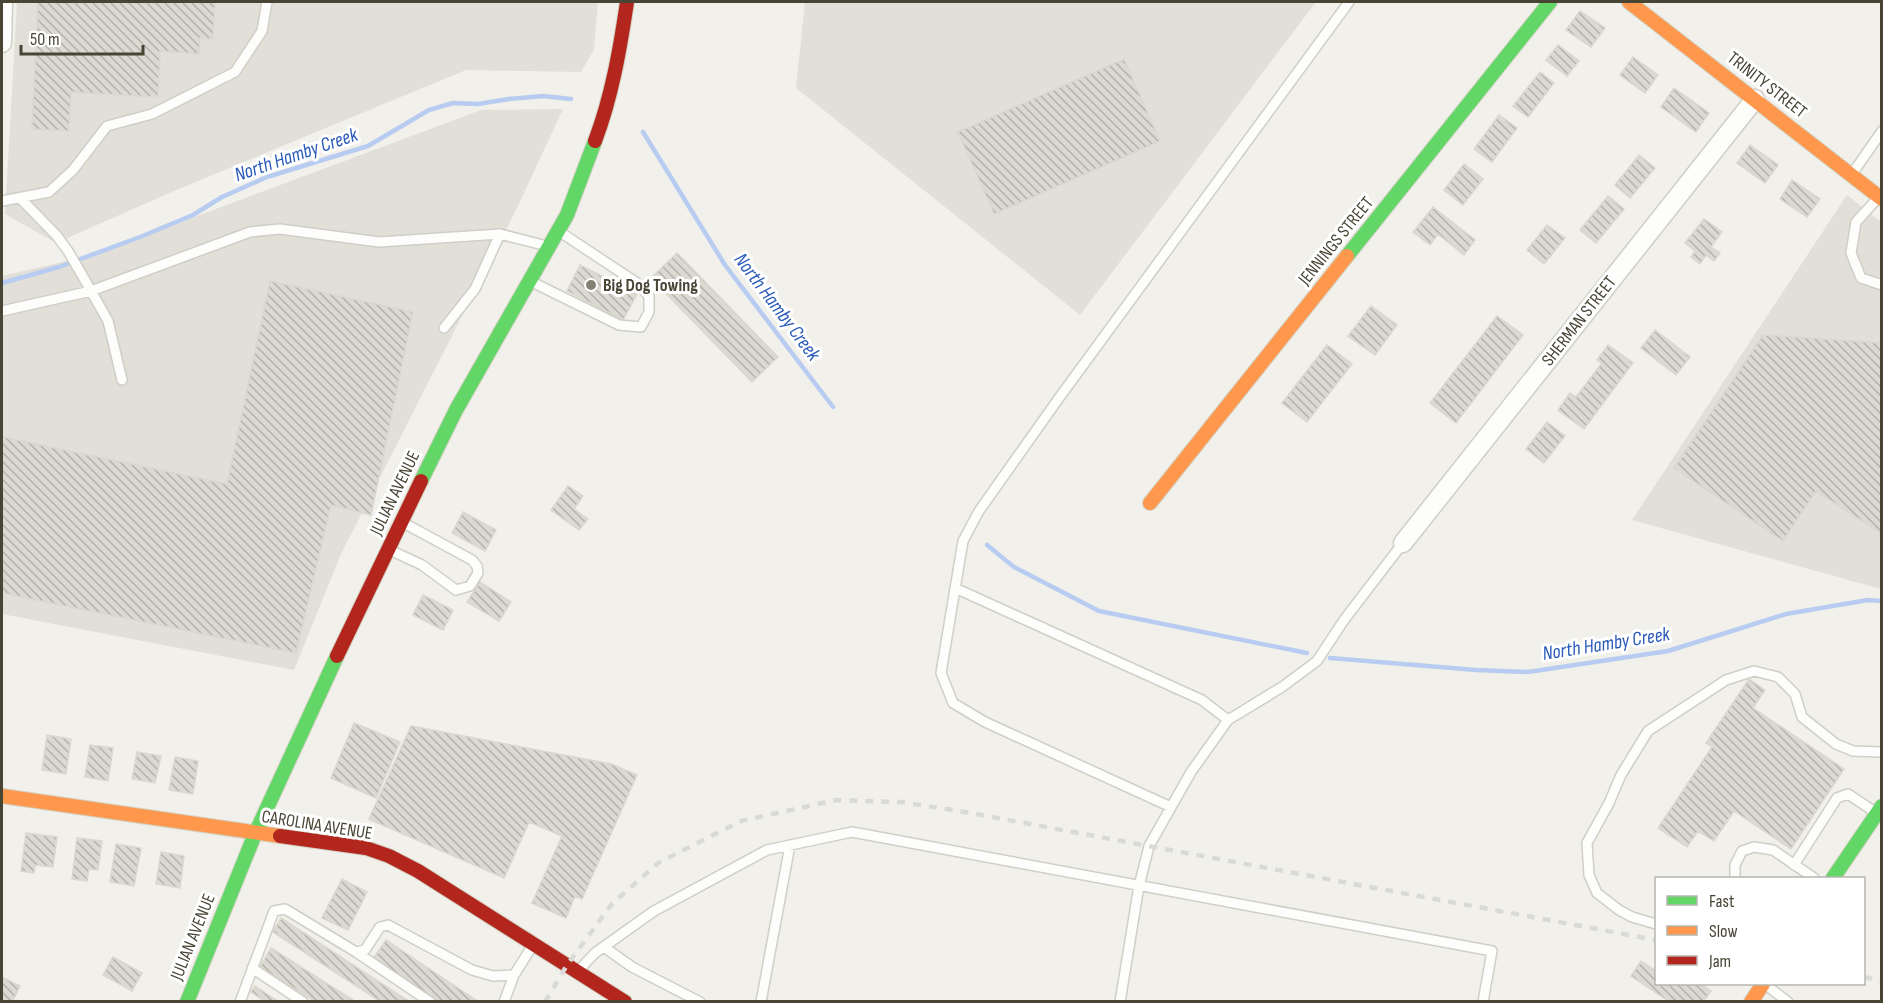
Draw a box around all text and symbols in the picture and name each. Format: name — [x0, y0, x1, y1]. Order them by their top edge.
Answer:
scale bar — [21, 18, 142, 56]
text: 50 m — [30, 29, 60, 50]
street label: TRINITY STREET — [1723, 47, 1811, 123]
water label: North Hamby Creek — [231, 123, 361, 187]
street label: JENNINGS STREET — [1293, 193, 1378, 290]
water label: North Hamby Creek — [729, 248, 826, 366]
street label: SHERMAN STREET — [1537, 272, 1621, 370]
place label: Big Dog Towing — [603, 275, 698, 296]
marker: Big Dog Towing — [584, 278, 598, 292]
street label: JULIAN AVENUE — [365, 448, 424, 539]
water label: North Hamby Creek — [1541, 622, 1672, 666]
street label: CAROLINA AVENUE — [260, 806, 374, 844]
legend — [1655, 877, 1865, 985]
street label: JULIAN AVENUE — [166, 891, 220, 984]
text: Fast — [1709, 891, 1735, 912]
text: Slow — [1709, 921, 1738, 942]
text: Jam — [1708, 951, 1731, 972]

